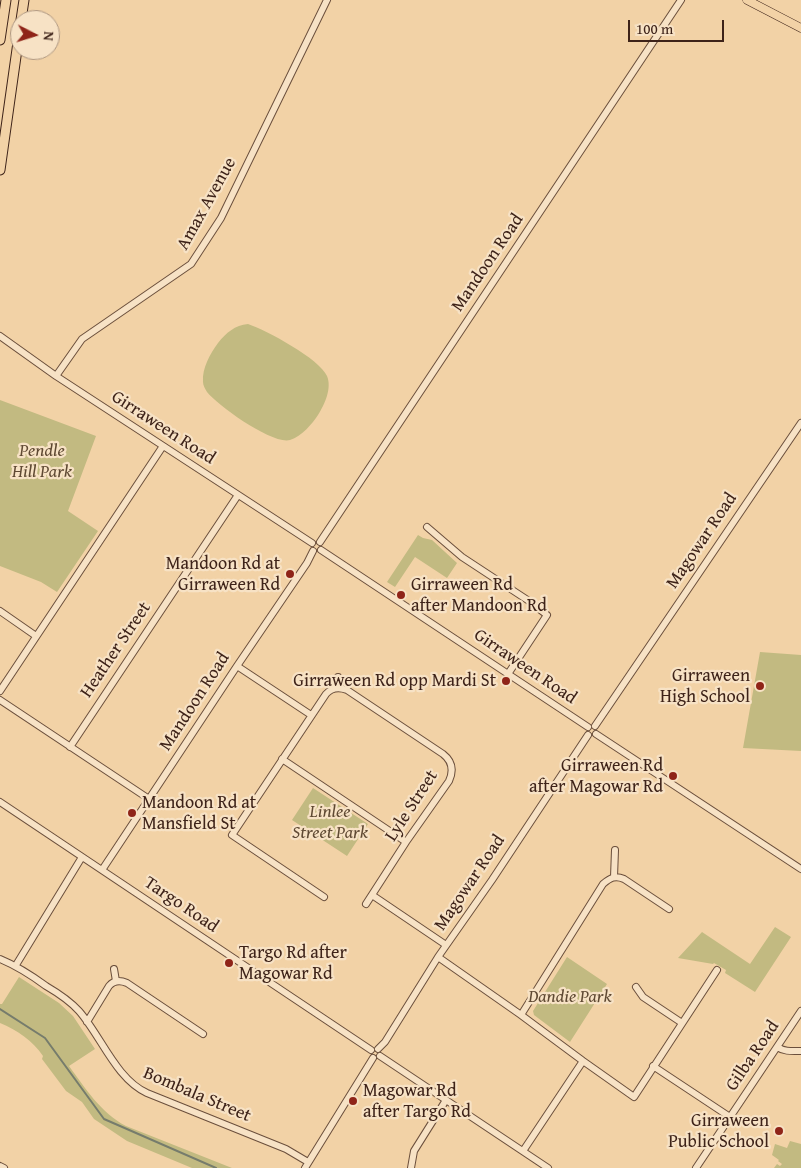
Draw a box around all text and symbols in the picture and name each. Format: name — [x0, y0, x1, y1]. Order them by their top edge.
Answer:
north arrow — [10, 10, 60, 60]
scale bar — [631, 10, 727, 42]
text: 100 m — [636, 18, 673, 39]
text: N — [39, 31, 59, 42]
street label: Amax Avenue — [173, 154, 241, 254]
street label: Mandoon Road — [447, 210, 529, 316]
street label: Girraween Road — [107, 386, 219, 470]
park label: Pendle Hill Park — [12, 440, 72, 482]
street label: Magowar Road — [662, 489, 742, 593]
place label: Mandoon Rd at Girraween Rd — [166, 553, 280, 596]
marker: Mandoon Rd at Girraween Rd — [284, 568, 296, 580]
place label: Girraween Rd after Mandoon Rd — [411, 574, 547, 616]
marker: Girraween Rd after Mandoon Rd — [395, 589, 407, 601]
street label: Heather Street — [76, 598, 156, 702]
street label: Girraween Road — [469, 625, 581, 709]
street label: Mandoon Road — [155, 649, 235, 755]
place label: Girraween High School — [660, 665, 750, 708]
place label: Girraween Rd opp Mardi St — [293, 670, 496, 692]
marker: Girraween Rd opp Mardi St — [500, 675, 512, 687]
marker: Girraween High School — [754, 680, 766, 692]
place label: Girraween Rd after Magowar Rd — [529, 755, 663, 798]
street label: Lyle Street — [381, 766, 443, 846]
marker: Girraween Rd after Magowar Rd — [667, 770, 679, 782]
place label: Mandoon Rd at Mansfield St — [142, 792, 256, 834]
park label: Linlee Street Park — [292, 801, 368, 844]
marker: Mandoon Rd at Mansfield St — [126, 807, 138, 819]
street label: Magowar Road — [430, 831, 510, 935]
street label: Targo Road — [140, 872, 222, 938]
place label: Targo Rd after Magowar Rd — [239, 942, 347, 984]
marker: Targo Rd after Magowar Rd — [223, 957, 235, 969]
park label: Dandie Park — [528, 986, 612, 1008]
street label: Gilba Road — [722, 1017, 784, 1095]
street label: Bombala Street — [140, 1063, 254, 1127]
place label: Magowar Rd after Targo Rd — [363, 1080, 471, 1122]
marker: Magowar Rd after Targo Rd — [347, 1095, 359, 1107]
place label: Girraween Public School — [668, 1110, 769, 1152]
marker: Girraween Public School — [773, 1125, 785, 1137]

